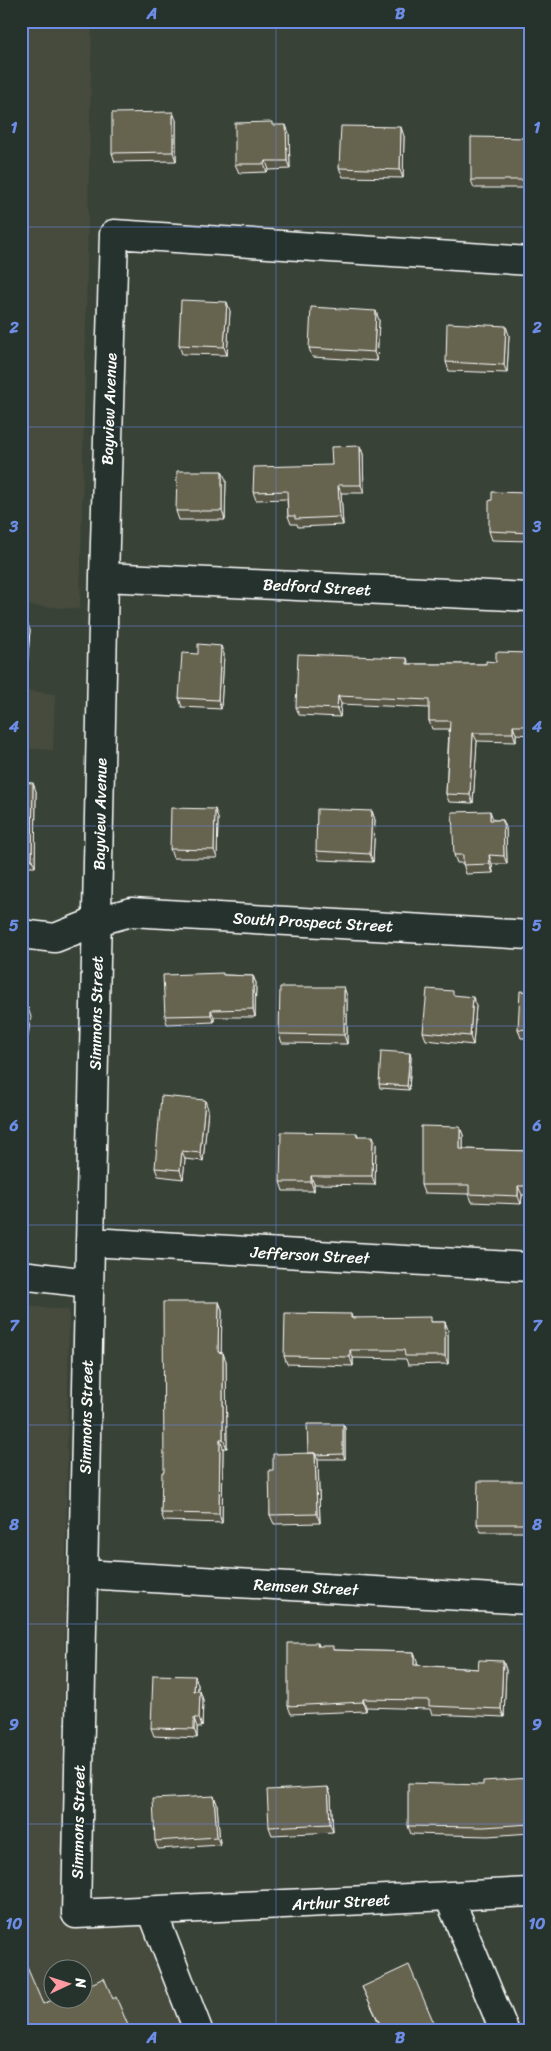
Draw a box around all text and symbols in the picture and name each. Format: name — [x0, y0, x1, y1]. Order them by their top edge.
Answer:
text: A — [146, 0, 157, 28]
text: B — [395, 0, 406, 28]
text: 1 — [11, 113, 18, 142]
text: 1 — [534, 113, 541, 142]
text: 2 — [8, 313, 19, 342]
text: 2 — [531, 313, 542, 342]
street label: Bayview Avenue — [93, 352, 125, 466]
text: 3 — [9, 512, 19, 541]
text: 3 — [532, 512, 542, 541]
street label: Bedford Street — [262, 570, 372, 604]
text: 4 — [8, 712, 19, 741]
text: 4 — [531, 712, 542, 741]
street label: Bayview Avenue — [85, 757, 115, 870]
street label: South Prospect Street — [232, 903, 394, 941]
text: 5 — [9, 911, 19, 940]
text: 5 — [532, 911, 542, 940]
street label: Simmons Street — [81, 956, 111, 1070]
text: 6 — [8, 1111, 19, 1140]
text: 6 — [531, 1111, 542, 1140]
street label: Jefferson Street — [249, 1237, 371, 1273]
text: 7 — [9, 1311, 20, 1340]
text: 7 — [532, 1311, 543, 1340]
street label: Simmons Street — [71, 1360, 101, 1474]
text: 8 — [8, 1510, 19, 1539]
text: 8 — [531, 1510, 542, 1539]
street label: Remsen Street — [253, 1570, 360, 1604]
text: 9 — [9, 1710, 19, 1739]
text: 9 — [532, 1710, 542, 1739]
street label: Simmons Street — [63, 1765, 93, 1879]
street label: Arthur Street — [290, 1885, 391, 1919]
text: 10 — [6, 1909, 22, 1938]
text: 10 — [529, 1909, 545, 1938]
north arrow — [42, 1958, 92, 2008]
text: N — [68, 1976, 93, 1989]
text: A — [146, 2023, 157, 2051]
text: B — [395, 2023, 406, 2051]

